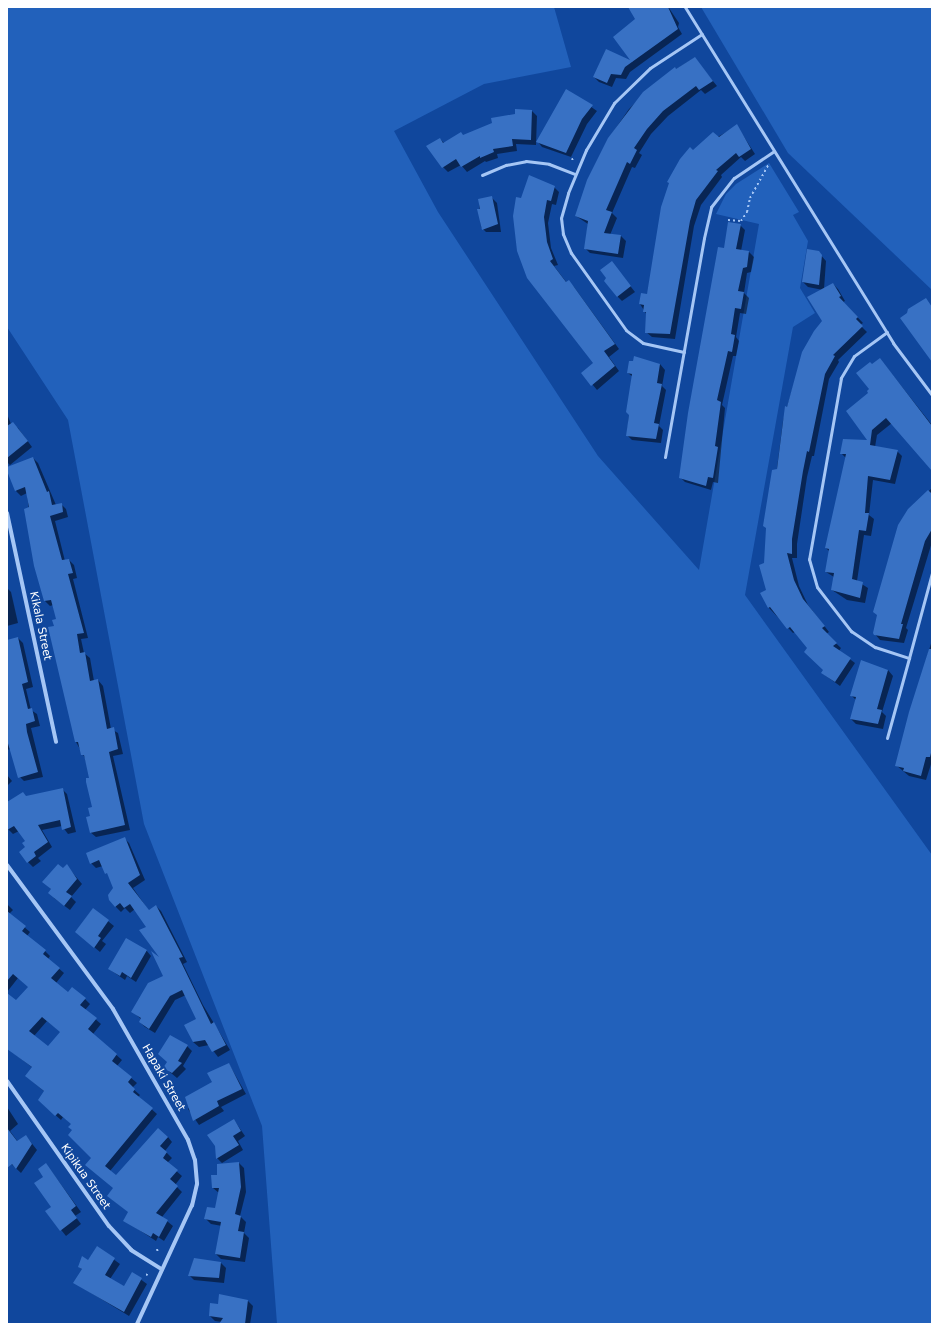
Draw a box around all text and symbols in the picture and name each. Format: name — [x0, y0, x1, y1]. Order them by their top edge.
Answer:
street label: Kikala Street — [26, 590, 54, 662]
street label: Hapaki Street — [139, 1042, 187, 1114]
street label: Kipikua Street — [58, 1142, 112, 1212]

